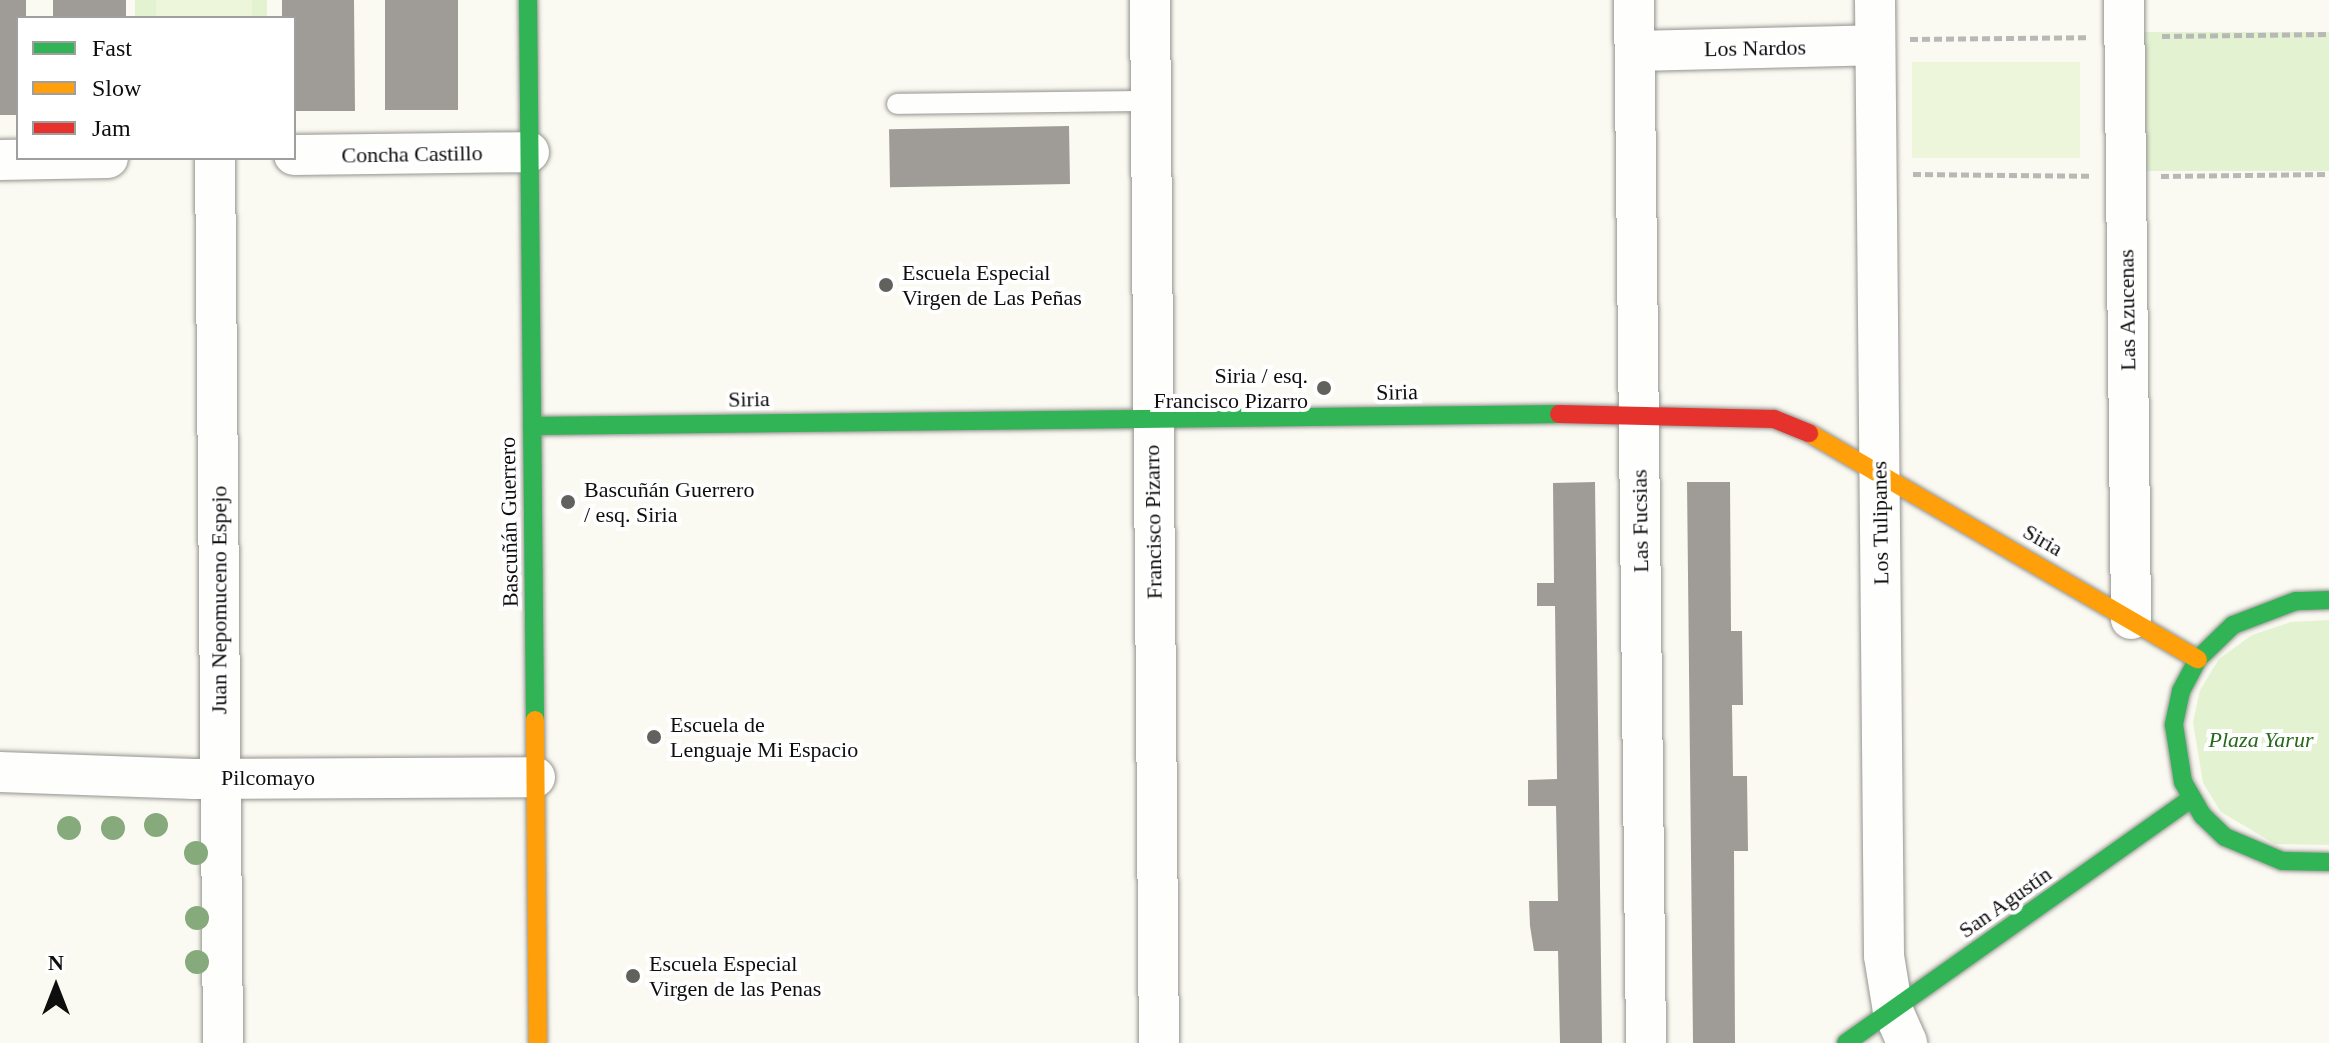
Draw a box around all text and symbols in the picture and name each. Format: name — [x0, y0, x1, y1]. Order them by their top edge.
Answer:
legend — [16, 16, 296, 160]
street label: Los Nardos — [1704, 34, 1806, 62]
text: Fast — [92, 35, 132, 61]
text: Slow — [92, 75, 141, 101]
text: Jam — [92, 115, 131, 141]
street label: Concha Castillo — [341, 140, 483, 168]
street label: Las Azucenas — [2113, 248, 2141, 372]
place label: Escuela Especial Virgen de Las Peñas — [902, 259, 1082, 310]
marker: Escuela Especial Virgen de Las Peñas — [877, 276, 895, 294]
place label: Siria / esq. Francisco Pizarro — [1153, 362, 1308, 414]
street label: Siria — [1376, 378, 1418, 406]
marker: Siria / esq. Francisco Pizarro — [1315, 379, 1333, 397]
street label: Siria — [728, 385, 770, 413]
street label: Bascuñán Guerrero — [494, 437, 524, 607]
street label: Francisco Pizarro — [1138, 445, 1168, 599]
street label: Los Tulipanes — [1866, 461, 1894, 585]
street label: Las Fucsias — [1626, 469, 1654, 573]
place label: Bascuñán Guerrero / esq. Siria — [584, 476, 754, 528]
street label: Juan Nepomuceno Espejo — [206, 486, 232, 714]
marker: Bascuñán Guerrero / esq. Siria — [559, 493, 577, 511]
street label: Siria — [2018, 518, 2068, 562]
place label: Escuela de Lenguaje Mi Espacio — [670, 711, 858, 762]
park label: Plaza Yarur — [2209, 727, 2313, 753]
marker: Escuela de Lenguaje Mi Espacio — [645, 728, 663, 746]
street label: Pilcomayo — [221, 765, 315, 791]
street label: San Agustín — [1953, 860, 2057, 944]
north arrow — [16, 947, 96, 1027]
text: N — [48, 950, 64, 975]
place label: Escuela Especial Virgen de las Penas — [649, 950, 821, 1002]
marker: Escuela Especial Virgen de las Penas — [624, 967, 642, 985]

